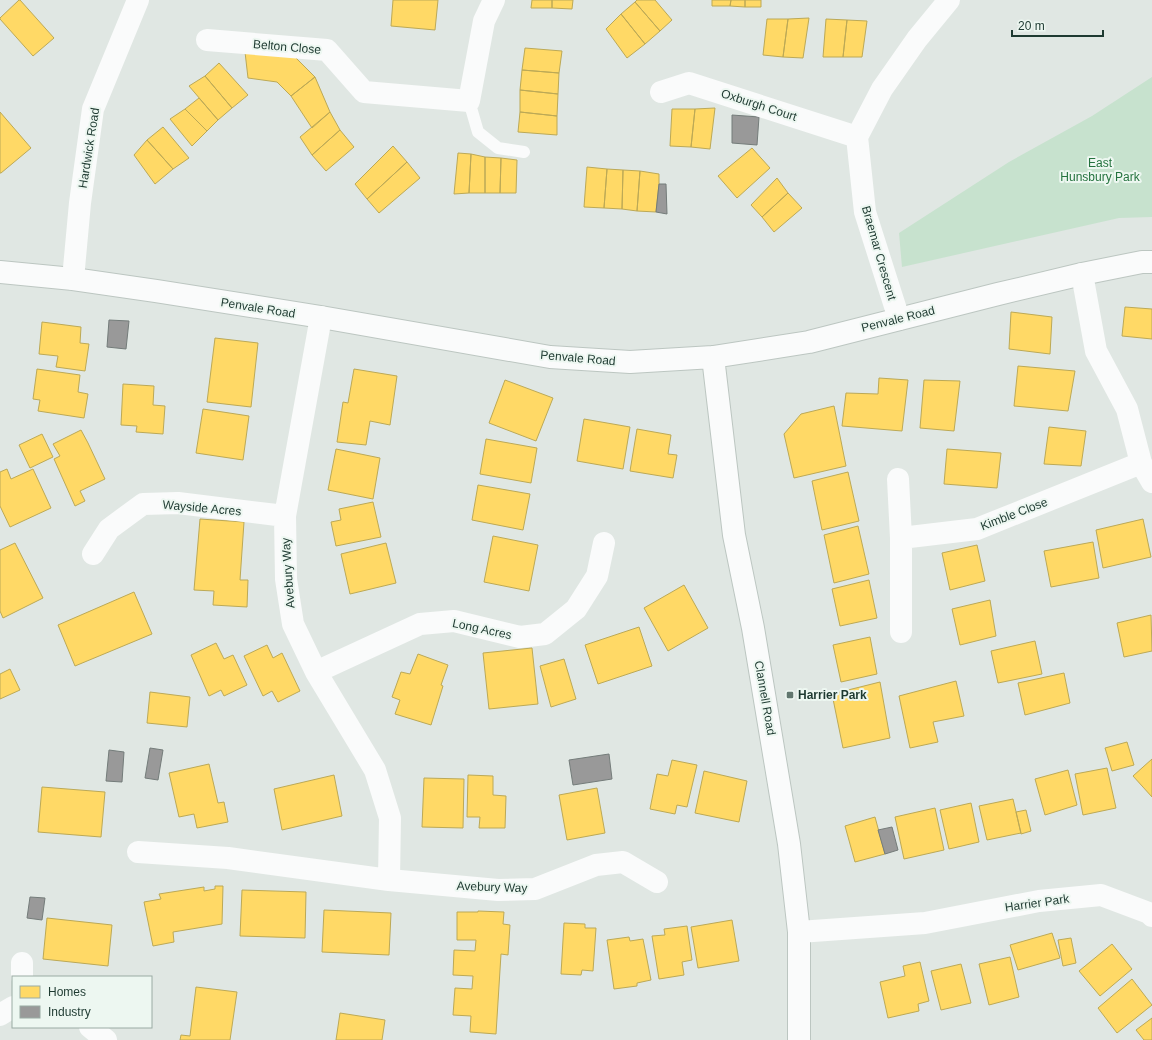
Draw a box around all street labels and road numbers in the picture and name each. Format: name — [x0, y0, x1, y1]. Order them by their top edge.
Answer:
street label: Belton Close — [252, 37, 322, 57]
street label: Oxburgh Court — [719, 86, 799, 124]
street label: Hardwick Road — [76, 107, 102, 189]
street label: Braemar Crescent — [859, 204, 899, 302]
street label: Penvale Road — [220, 295, 296, 321]
street label: Penvale Road — [860, 303, 936, 335]
street label: Penvale Road — [540, 348, 616, 368]
street label: Kimble Close — [978, 495, 1050, 533]
street label: Wayside Acres — [162, 498, 242, 518]
street label: Avebury Way — [279, 537, 297, 609]
street label: Long Acres — [451, 616, 513, 642]
street label: Clannell Road — [752, 660, 778, 736]
street label: Avebury Way — [456, 879, 528, 895]
street label: Harrier Park — [1004, 891, 1071, 914]

